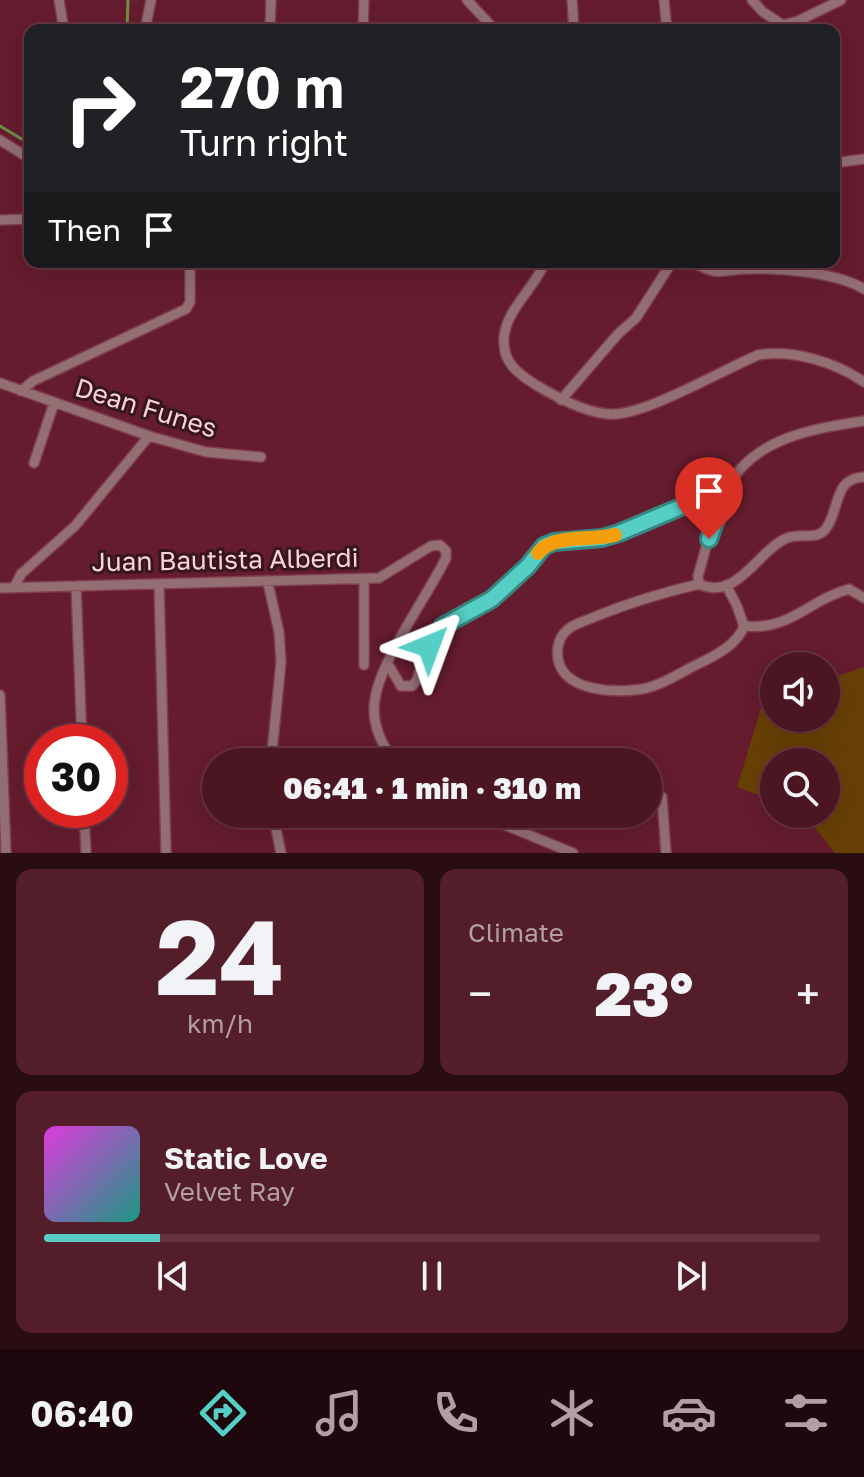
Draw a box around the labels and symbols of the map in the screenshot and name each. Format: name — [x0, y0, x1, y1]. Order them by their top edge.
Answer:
street label: Dean Funes — [72, 371, 221, 444]
pin — [675, 457, 743, 539]
street label: Juan Bautista Alberdi — [91, 542, 359, 577]
position arrow — [387, 604, 471, 688]
speed limit sign: 30 — [24, 724, 128, 828]

